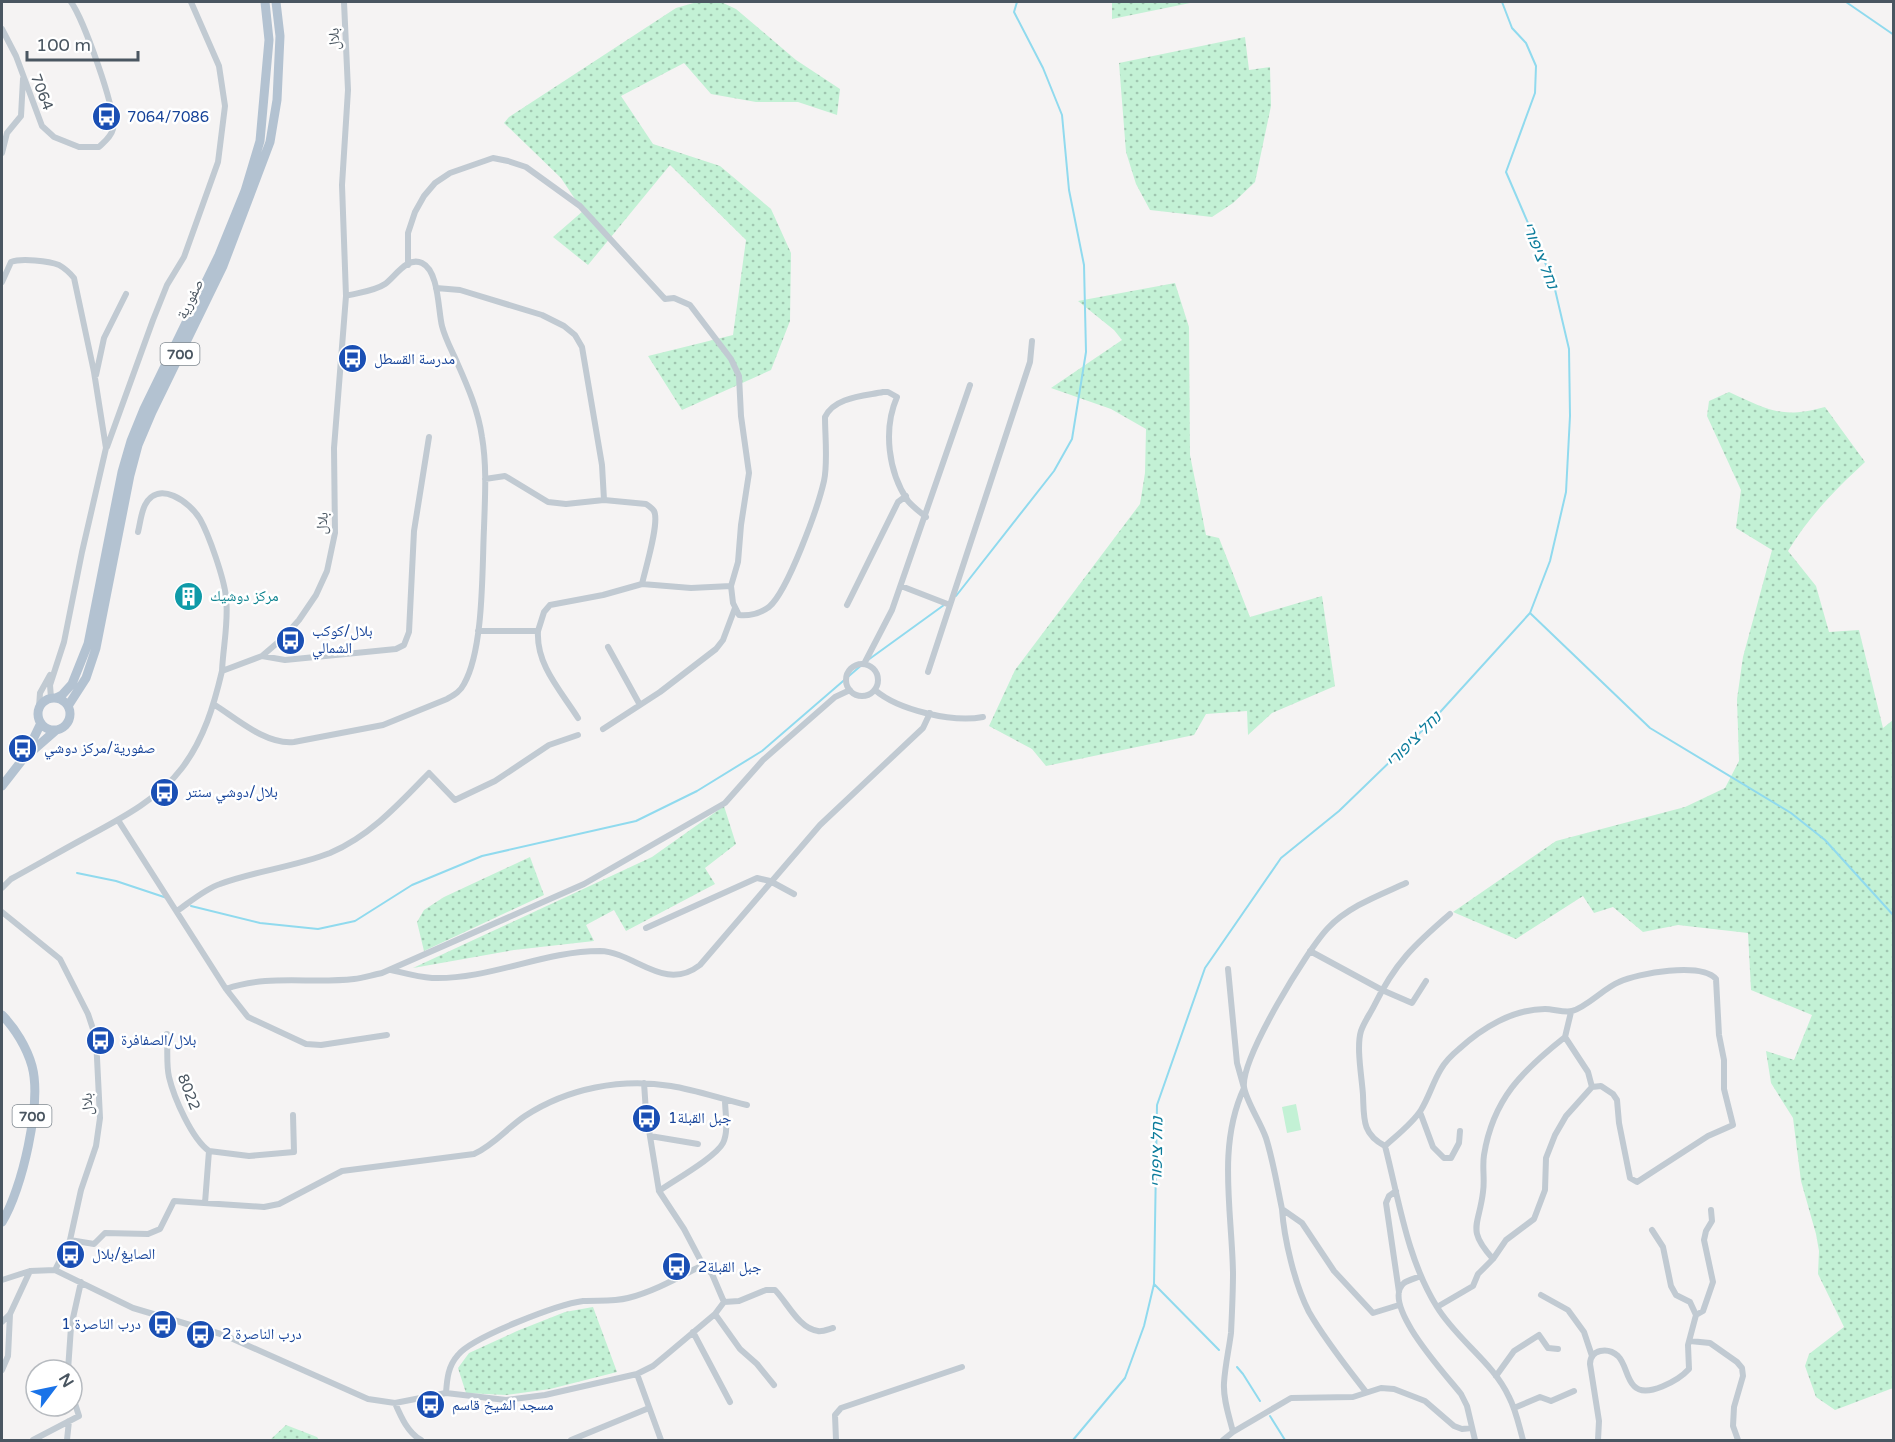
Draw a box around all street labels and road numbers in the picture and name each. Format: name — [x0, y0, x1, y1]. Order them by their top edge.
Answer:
street label: بلال — [324, 27, 345, 51]
street label: 7064 — [27, 71, 57, 113]
street label: صفورية — [173, 276, 207, 322]
road number: 700 — [160, 343, 200, 365]
street label: بلال — [312, 511, 333, 535]
street label: 8022 — [174, 1071, 204, 1113]
street label: بلال — [78, 1093, 97, 1115]
road number: 700 — [12, 1105, 51, 1127]

